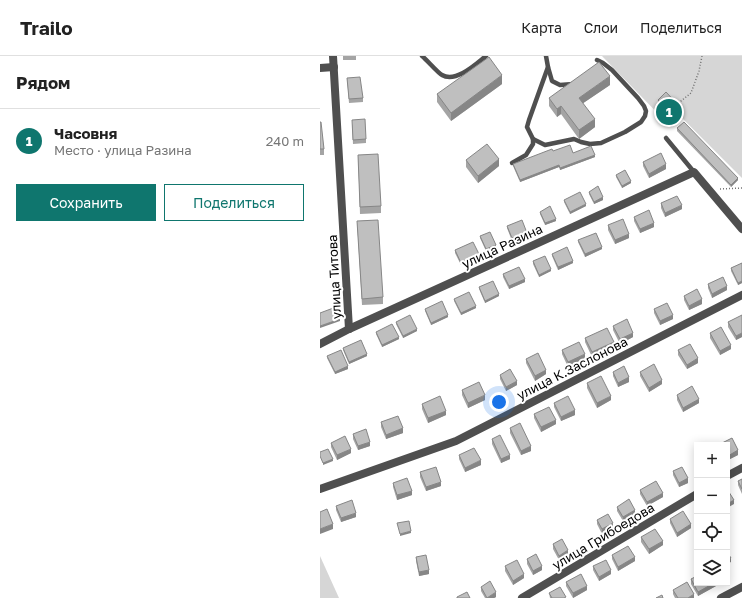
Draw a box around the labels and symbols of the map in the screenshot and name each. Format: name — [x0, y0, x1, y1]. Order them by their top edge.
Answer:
pin: 1 — [656, 97, 682, 127]
street label: улица Разина — [459, 220, 545, 272]
street label: улица Титова — [324, 234, 344, 320]
street label: улица К.Заслонова — [514, 333, 630, 403]
your location — [489, 392, 509, 412]
street label: улица Грибоедова — [549, 499, 657, 573]

